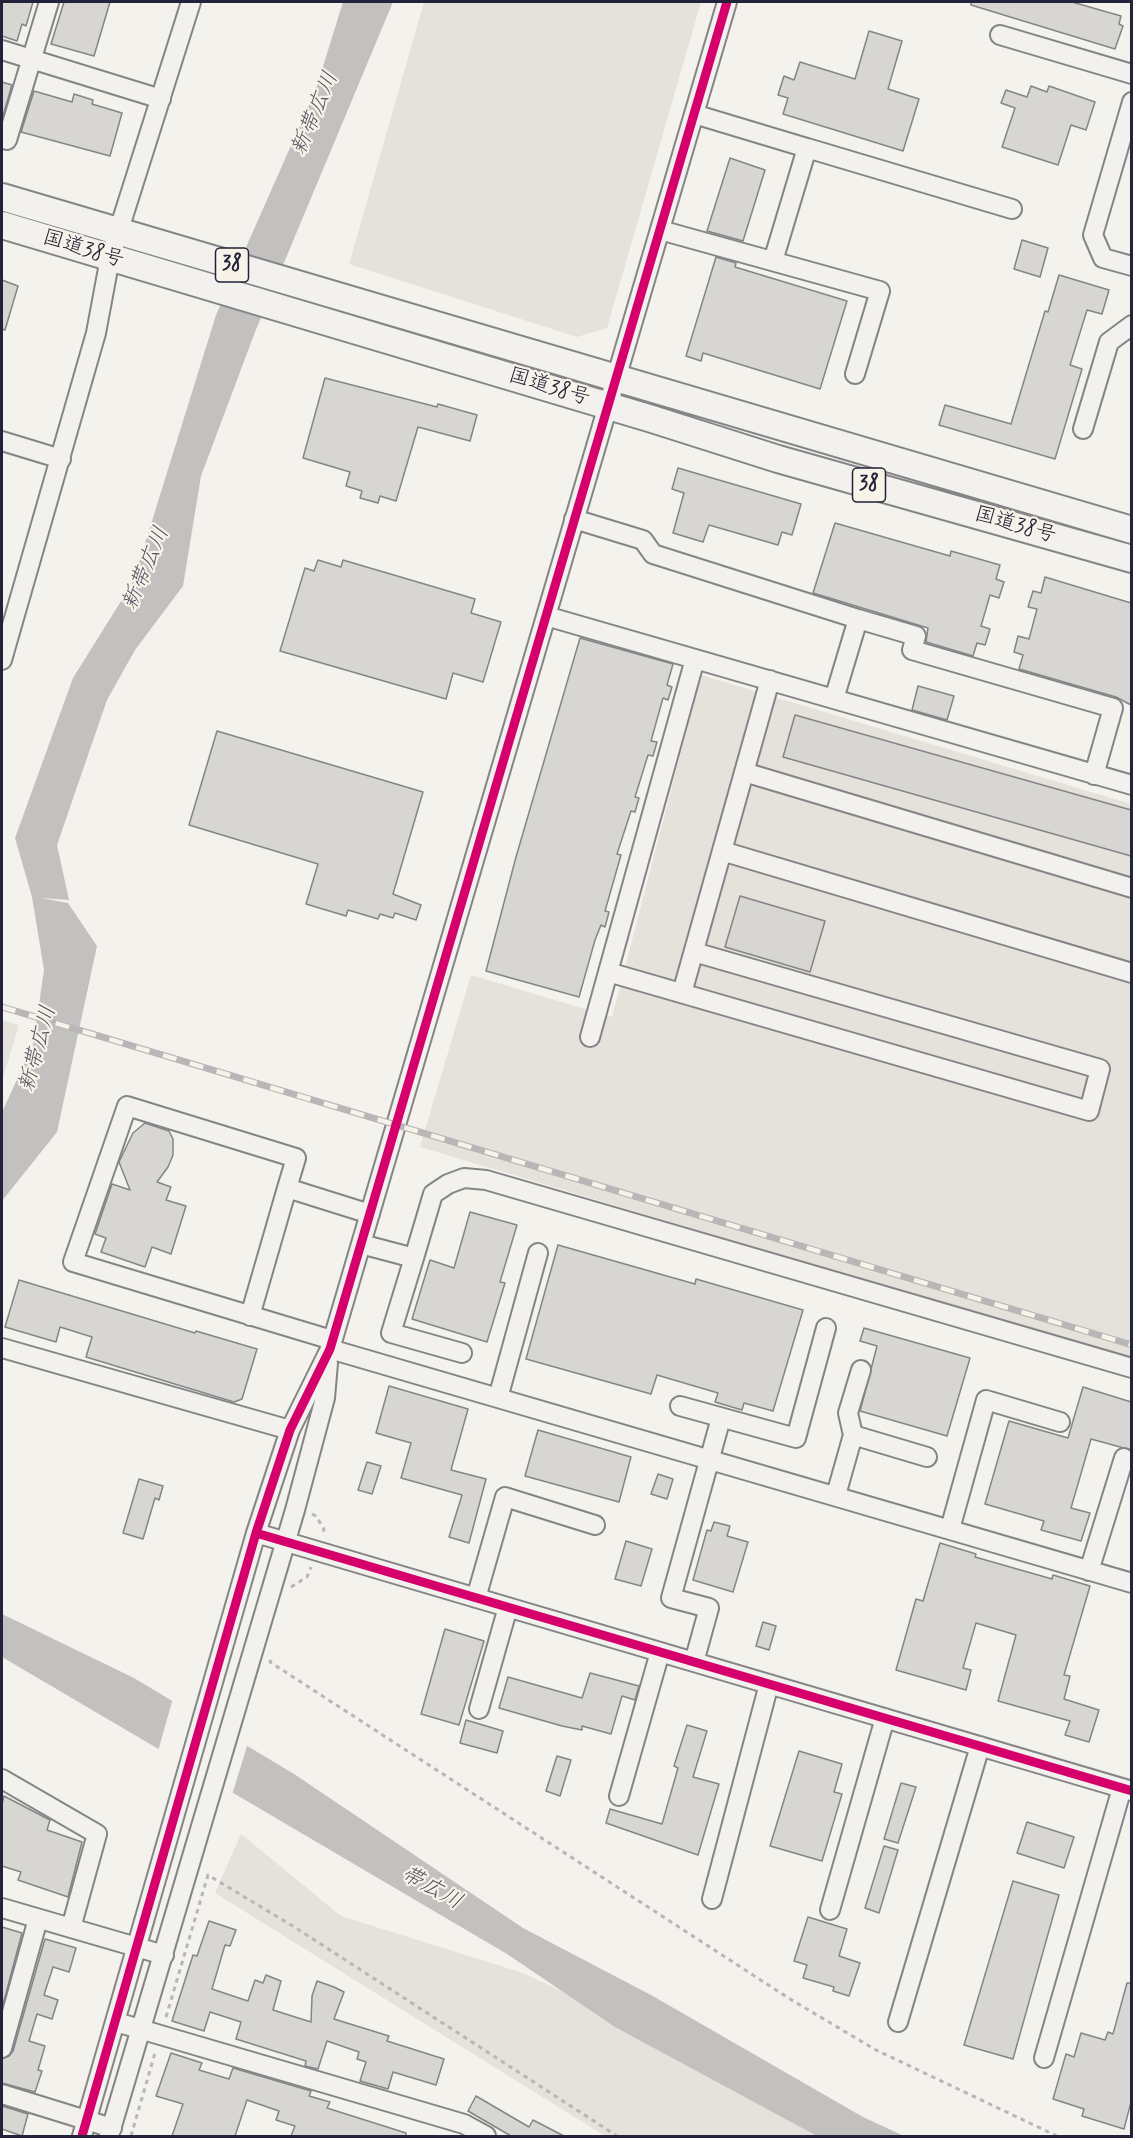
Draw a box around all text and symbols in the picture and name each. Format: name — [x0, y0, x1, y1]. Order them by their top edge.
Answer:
water label: 新帯広川 — [287, 68, 345, 160]
street label: 国道38号 — [39, 226, 127, 274]
road number: 38 — [216, 248, 248, 282]
street label: 国道38号 — [505, 364, 593, 412]
road number: 38 — [852, 468, 886, 502]
street label: 国道38号 — [971, 502, 1059, 550]
water label: 新帯広川 — [118, 523, 176, 615]
water label: 新帯広川 — [15, 1003, 63, 1095]
water label: 帯広川 — [396, 1861, 466, 1917]

